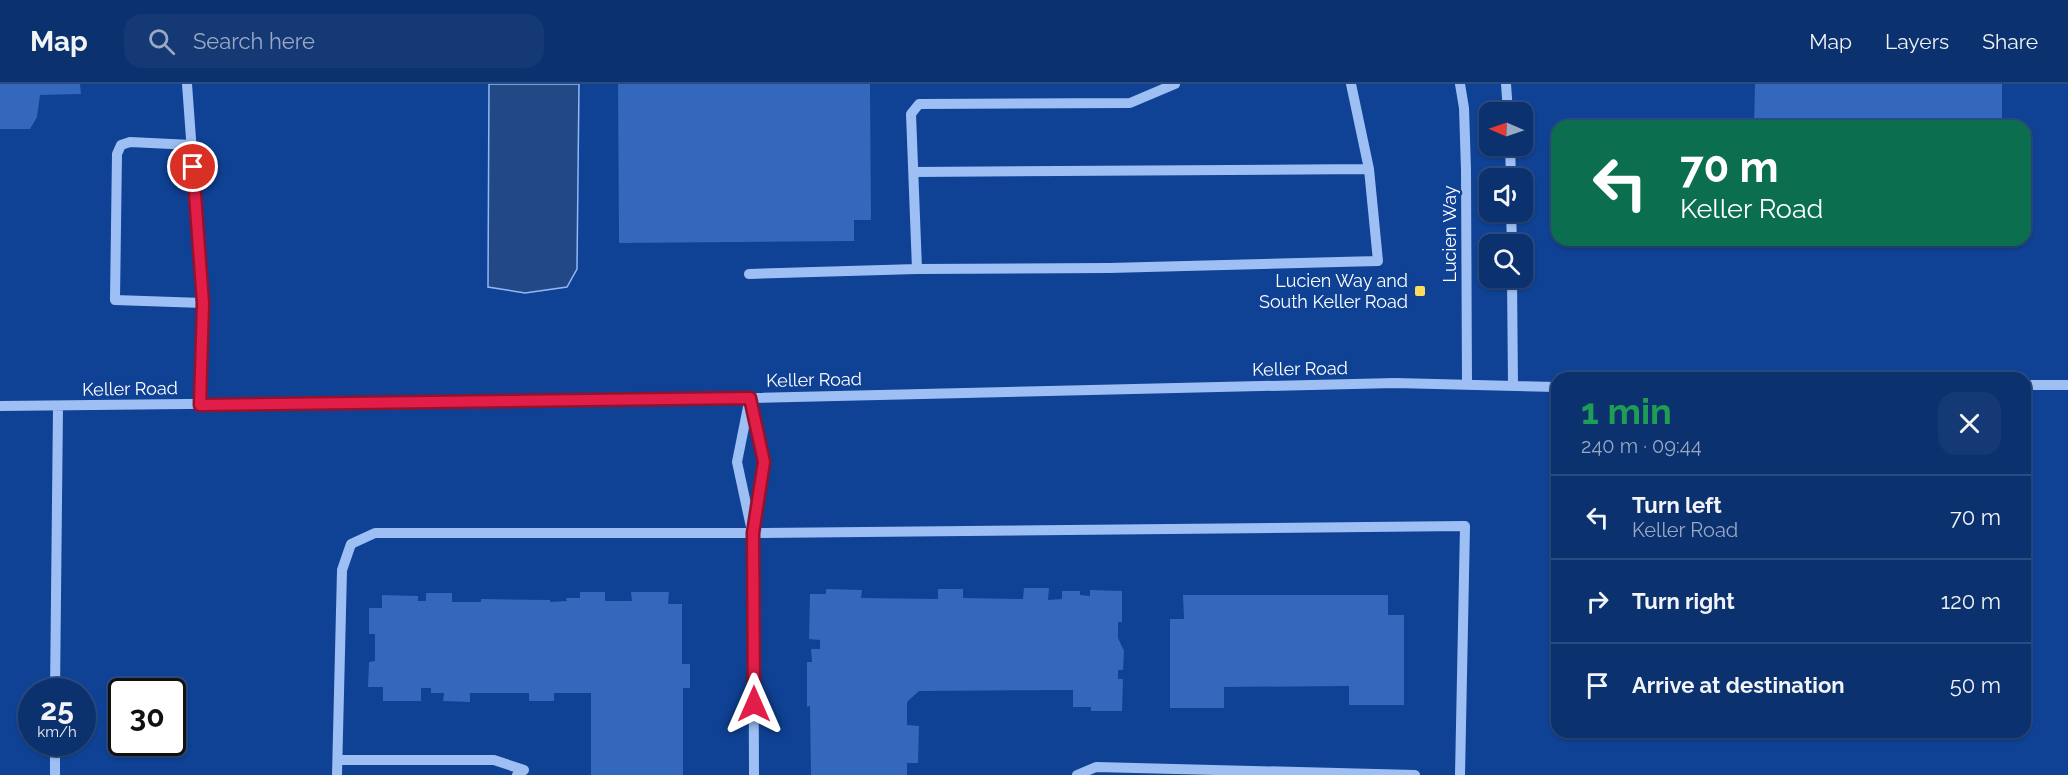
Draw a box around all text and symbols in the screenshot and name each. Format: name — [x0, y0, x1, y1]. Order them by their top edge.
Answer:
search box — [124, 14, 544, 68]
text: Map — [30, 25, 88, 58]
icon: search — [145, 25, 178, 58]
text: Search here — [193, 28, 315, 54]
text: Map — [1809, 29, 1852, 54]
text: Layers — [1885, 29, 1949, 54]
text: Share — [1982, 29, 2038, 54]
north arrow — [1479, 102, 1533, 156]
map controls — [1479, 102, 1533, 288]
pin — [167, 141, 218, 192]
text: 70 m — [1680, 143, 1779, 192]
icon: left — [1581, 144, 1659, 222]
icon: arrive — [176, 150, 209, 183]
button: sound — [1479, 168, 1533, 222]
street label: Lucien Way — [1439, 185, 1460, 283]
text: Keller Road — [1680, 193, 1823, 224]
button: search — [1479, 234, 1533, 288]
place label: Lucien Way and South Keller Road — [1259, 270, 1408, 312]
marker: Lucien Way and South Keller Road — [1413, 284, 1427, 298]
street label: Keller Road — [1252, 357, 1348, 380]
street label: Keller Road — [766, 368, 862, 391]
street label: Keller Road — [82, 377, 178, 400]
text: 1 min — [1581, 390, 1672, 432]
button: close — [1938, 392, 2001, 455]
text: 240 m · 09:44 — [1581, 434, 1702, 458]
text: Turn left — [1632, 492, 1722, 518]
icon: left — [1581, 501, 1614, 534]
text: 70 m — [1950, 504, 2001, 530]
text: Keller Road — [1632, 518, 1738, 542]
icon: right — [1581, 585, 1614, 618]
text: Turn right — [1632, 588, 1735, 614]
text: 120 m — [1941, 588, 2001, 614]
icon: arrive — [1581, 669, 1614, 702]
position arrow — [722, 672, 786, 736]
text: Arrive at destination — [1632, 672, 1845, 698]
text: 50 m — [1950, 672, 2001, 698]
speed limit sign: 30 — [108, 678, 186, 756]
text: 25 — [40, 692, 74, 727]
text: km/h — [37, 723, 77, 741]

